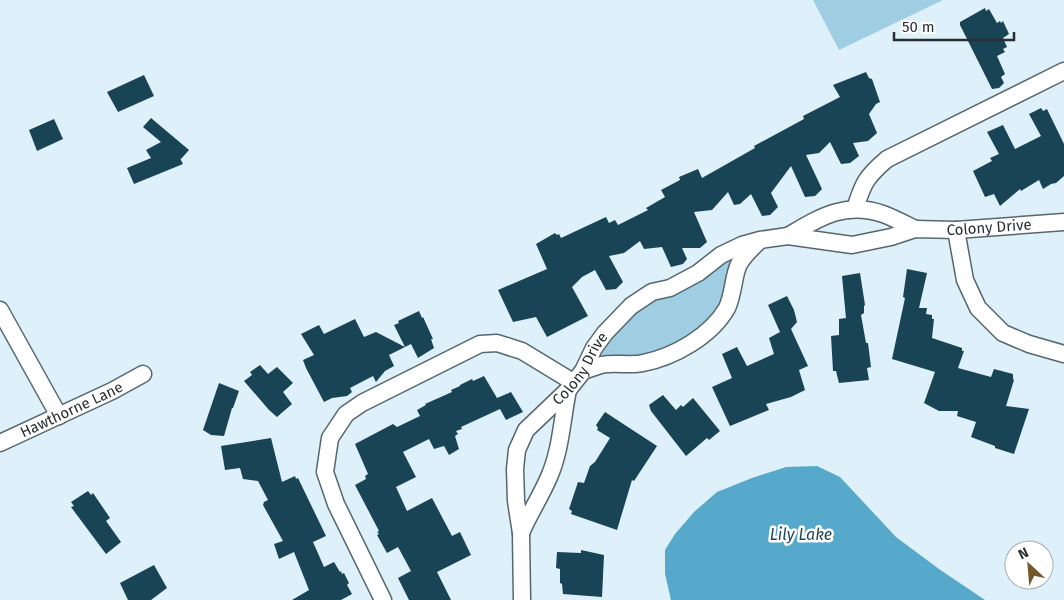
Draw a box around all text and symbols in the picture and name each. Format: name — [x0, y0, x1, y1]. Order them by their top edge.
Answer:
scale bar — [894, 10, 1014, 42]
text: 50 m — [902, 18, 935, 36]
street label: Colony Drive — [946, 215, 1032, 239]
street label: Colony Drive — [549, 329, 612, 409]
street label: Hawthorne Lane — [17, 378, 126, 441]
water label: Lily Lake — [770, 525, 832, 544]
north arrow — [1004, 540, 1054, 590]
text: N — [1016, 544, 1031, 563]

